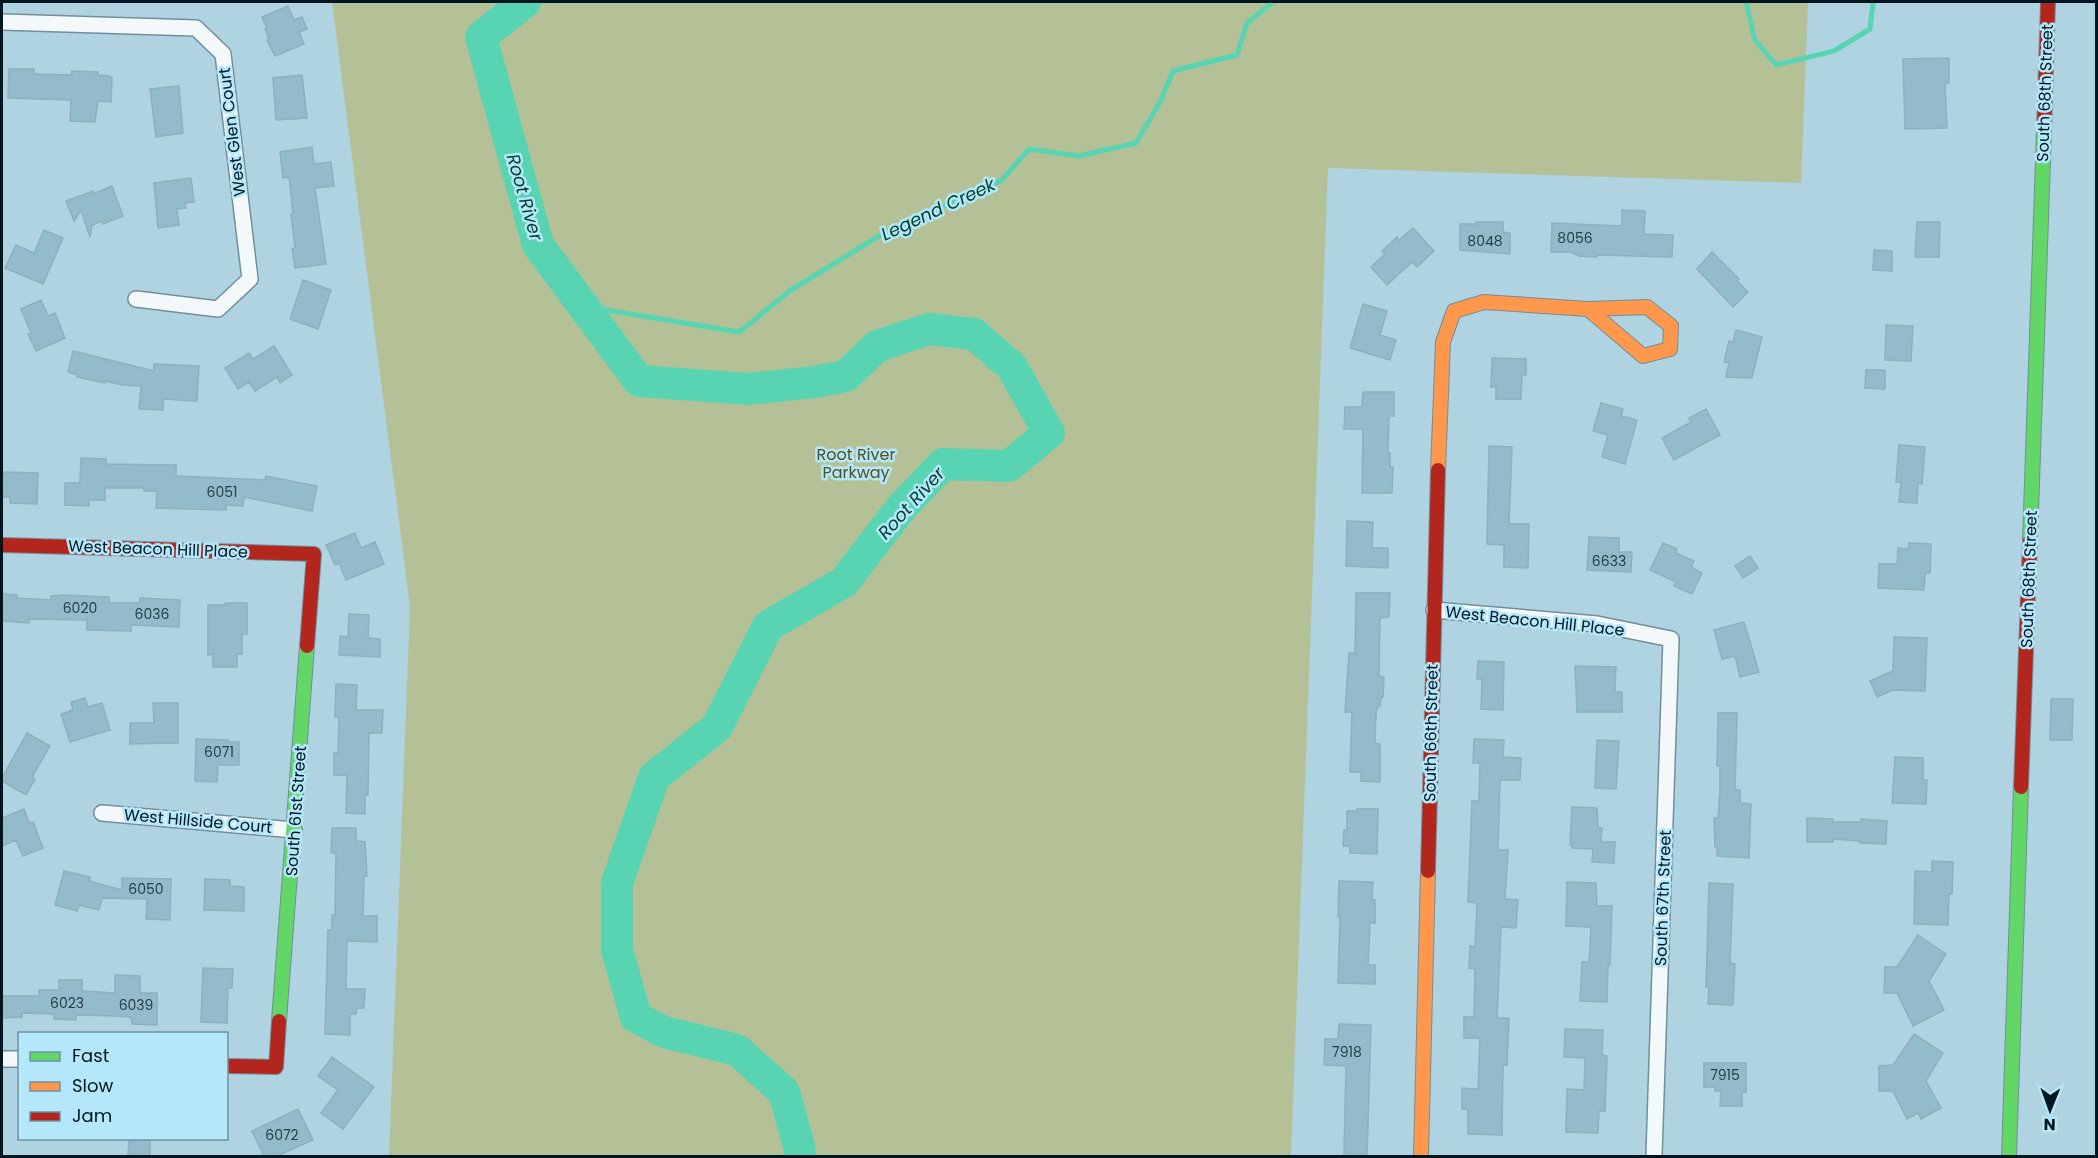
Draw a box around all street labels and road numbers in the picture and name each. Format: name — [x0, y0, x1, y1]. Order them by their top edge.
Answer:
street label: South 68th Street — [2031, 24, 2059, 162]
street label: West Glen Court — [213, 66, 251, 198]
street label: South 68th Street — [2015, 510, 2043, 648]
street label: West Beacon Hill Place — [68, 534, 248, 564]
street label: West Beacon Hill Place — [1444, 600, 1626, 642]
street label: South 66th Street — [1418, 664, 1444, 802]
street label: South 61st Street — [280, 745, 312, 877]
street label: West Hillside Court — [123, 803, 273, 839]
street label: South 67th Street — [1649, 829, 1677, 967]

